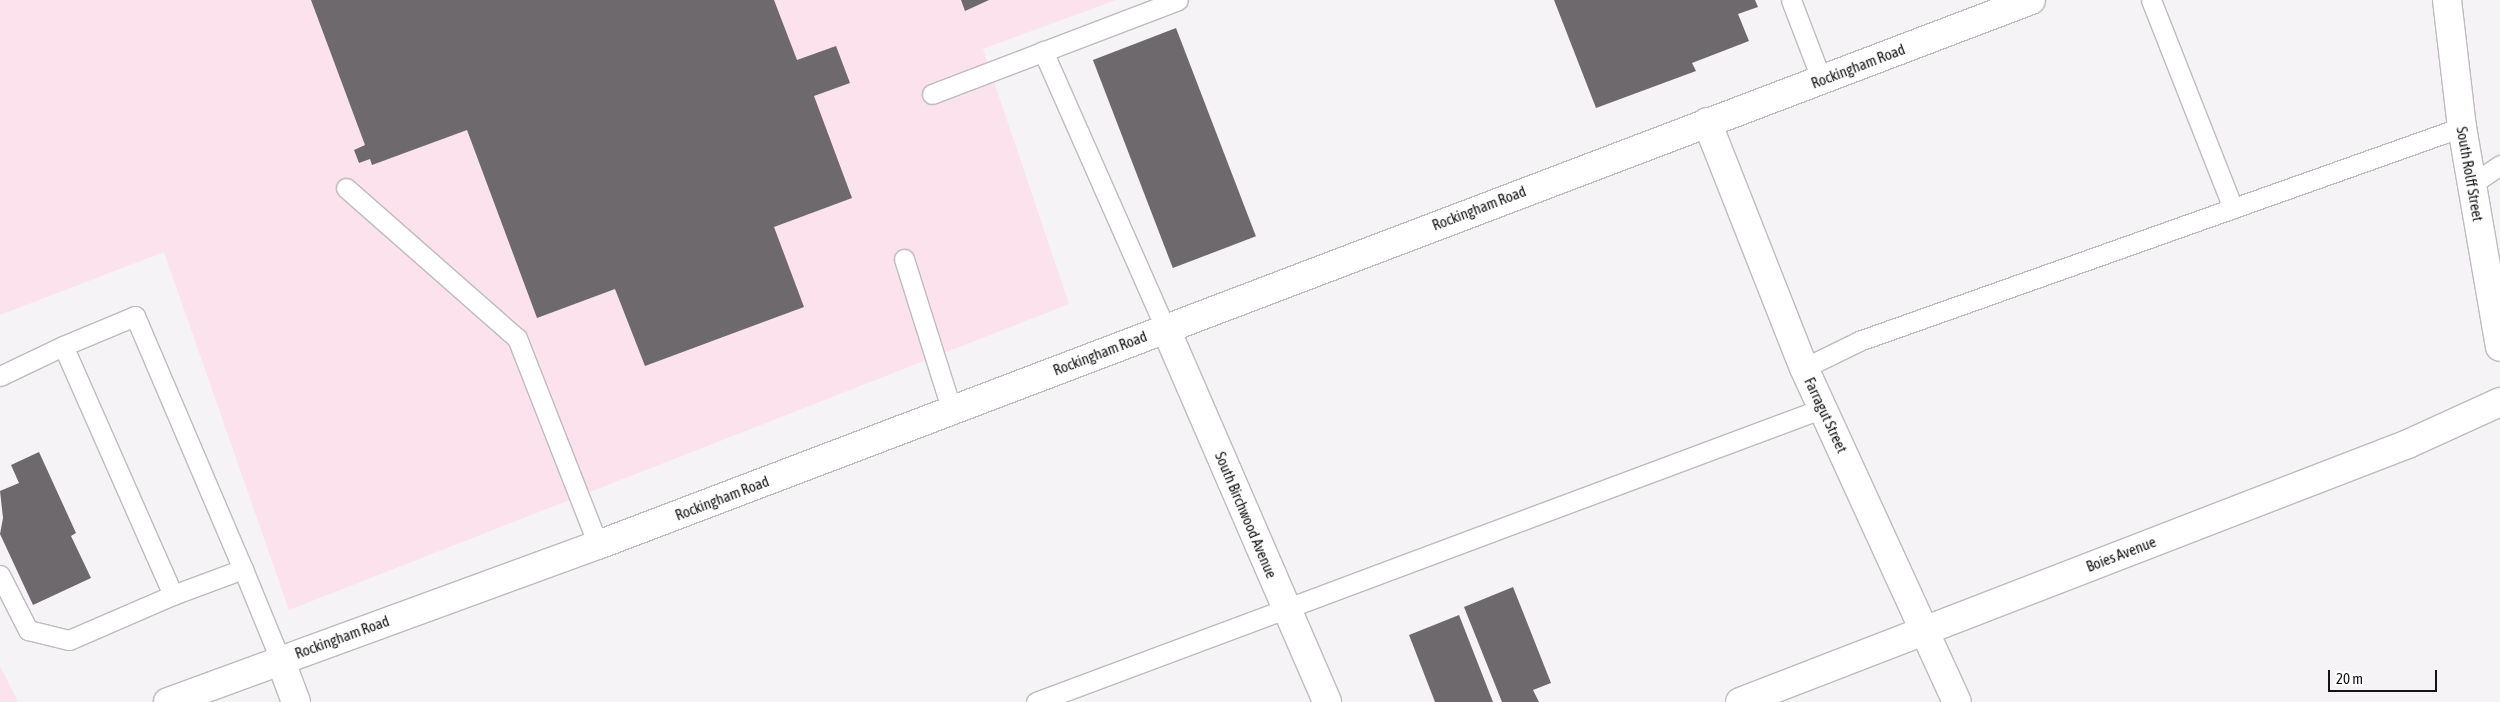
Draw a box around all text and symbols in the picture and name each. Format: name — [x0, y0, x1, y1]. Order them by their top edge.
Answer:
street label: Rockingham Road — [1808, 40, 1908, 92]
street label: South Rolff Street — [2453, 125, 2487, 223]
street label: Rockingham Road — [1429, 182, 1529, 234]
street label: Rockingham Road — [1050, 327, 1150, 379]
street label: Farragut Street — [1801, 374, 1851, 456]
street label: South Birchwood Avenue — [1211, 449, 1281, 581]
street label: Rockingham Road — [672, 472, 772, 524]
street label: Boies Avenue — [2084, 532, 2158, 576]
street label: Rockingham Road — [292, 612, 392, 662]
scale bar — [2330, 660, 2439, 692]
text: 20 m — [2336, 670, 2363, 687]

